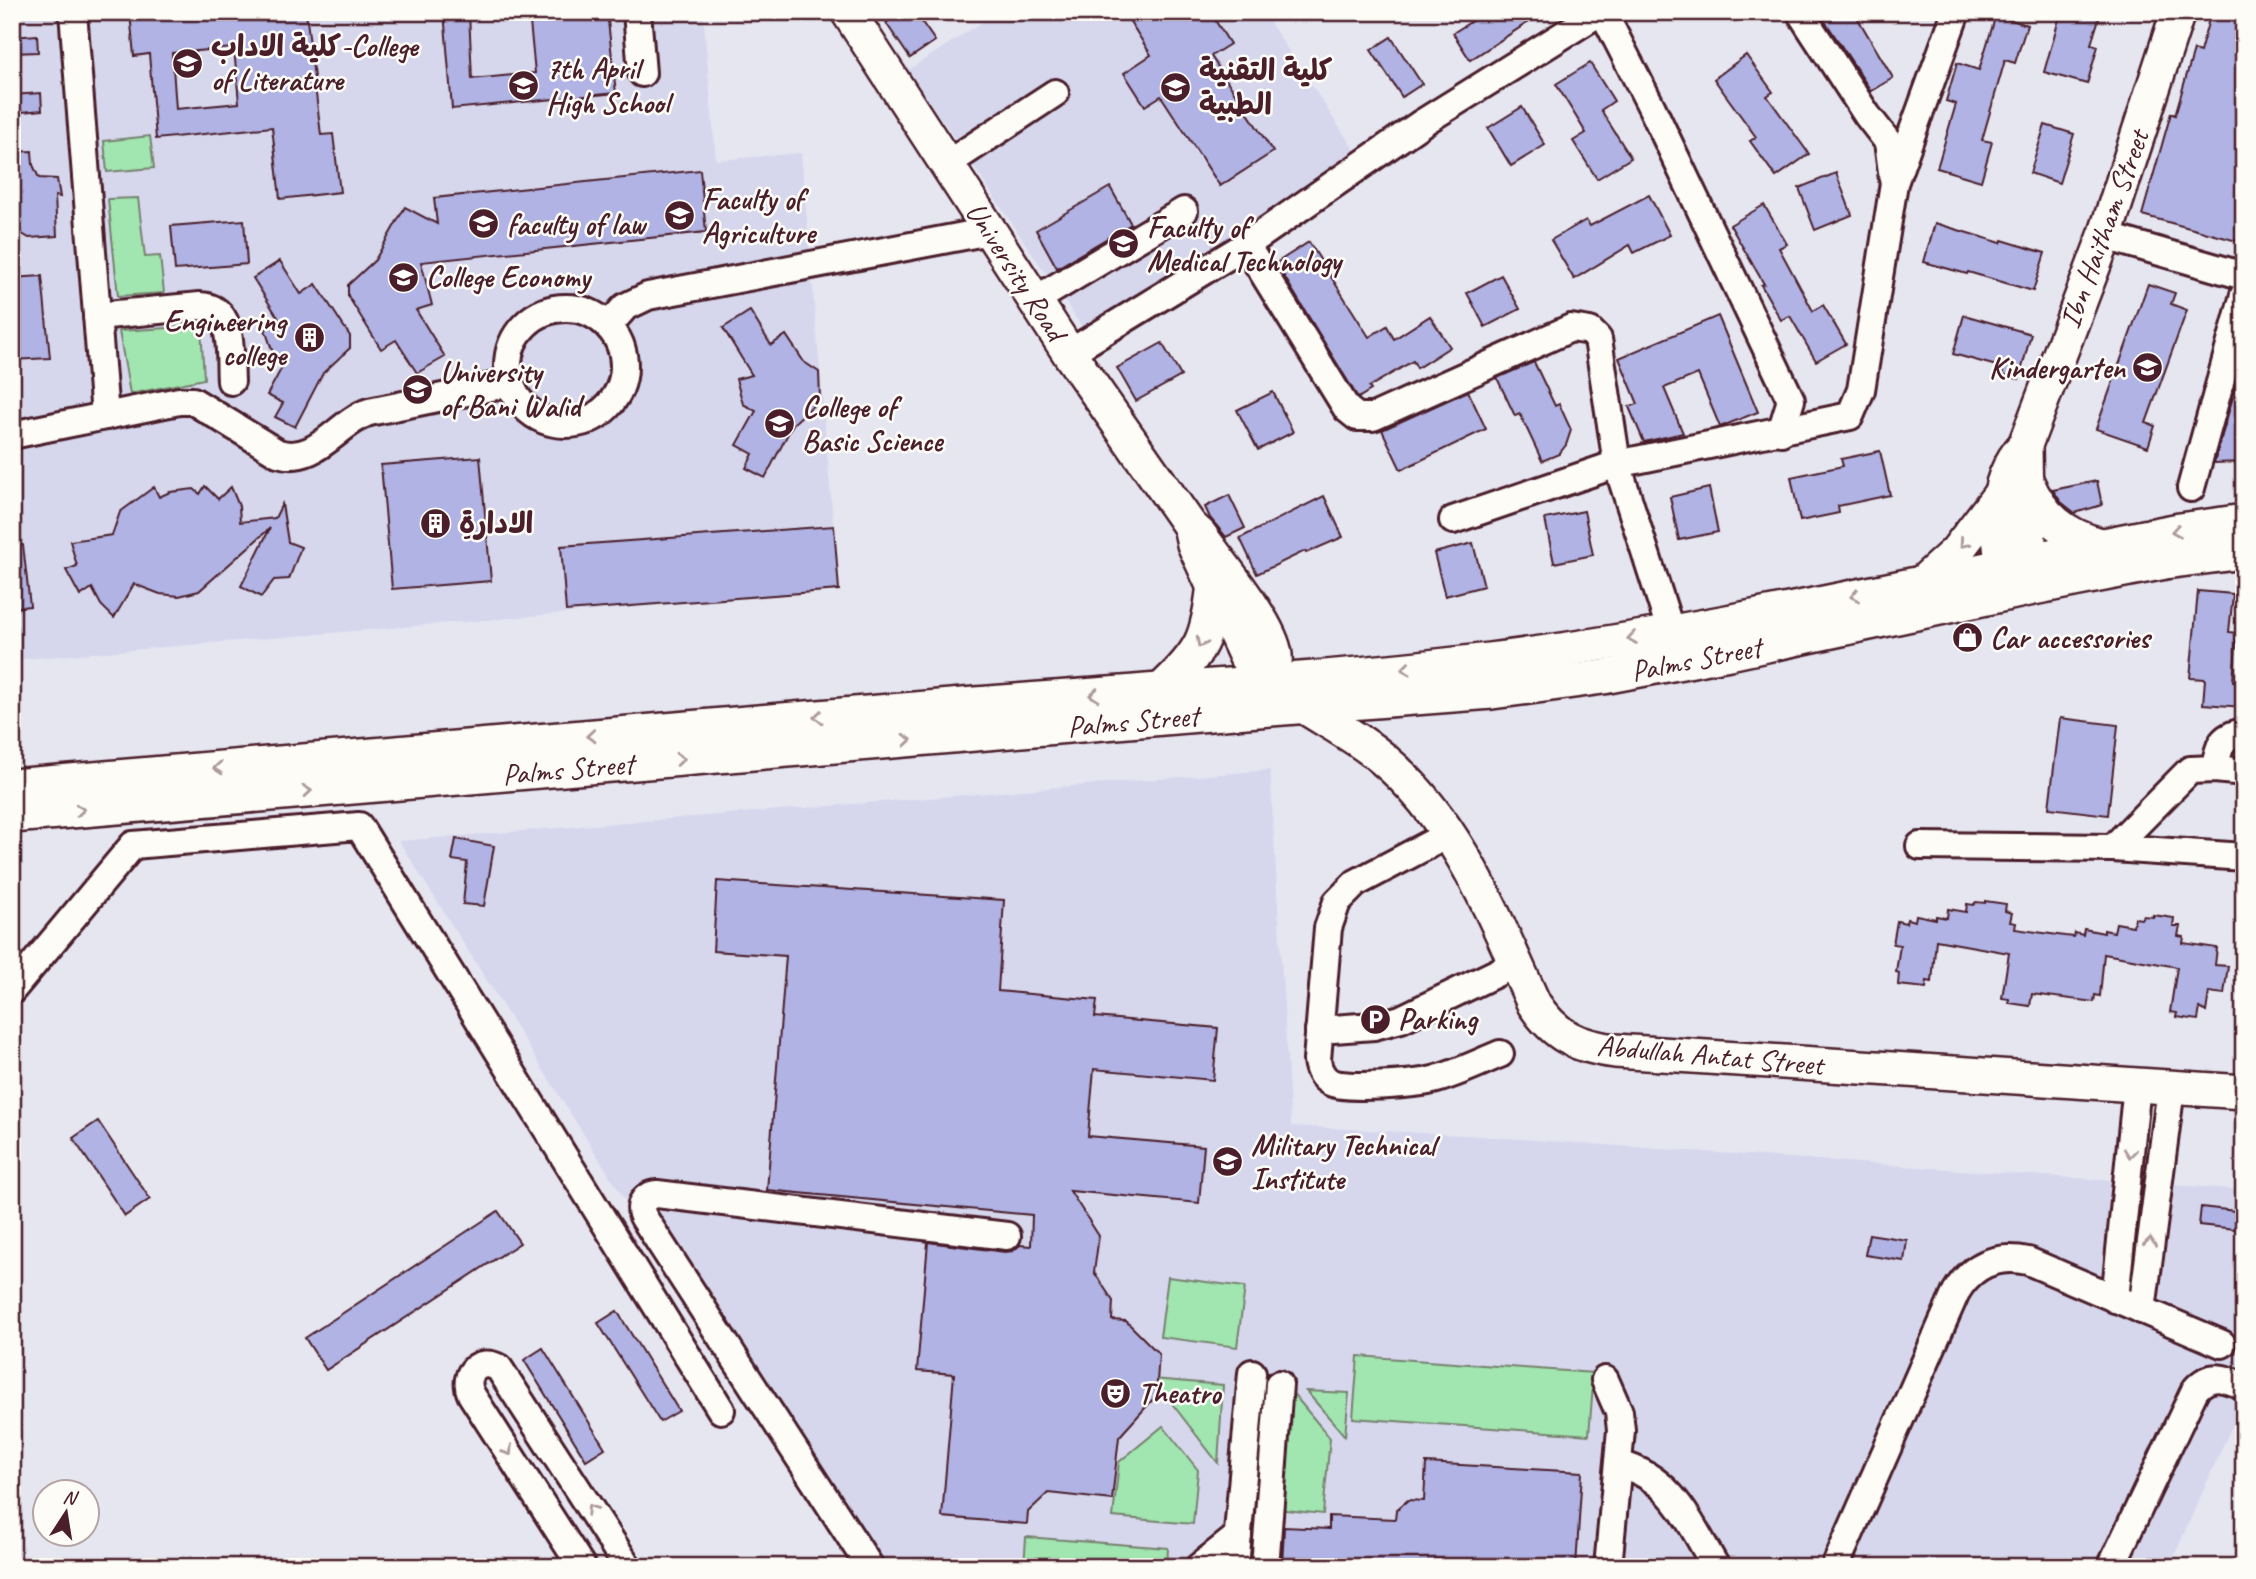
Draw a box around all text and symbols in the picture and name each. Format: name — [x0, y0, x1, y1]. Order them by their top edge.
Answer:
place label: كلية الاداب-College of Literature — [211, 27, 420, 99]
school or university icon: كلية الاداب-College of Literature — [171, 46, 205, 80]
place label: 7th April High School — [546, 50, 675, 122]
place label: كلية التقنية الطبية — [1199, 51, 1333, 123]
school or university icon: 7th April High School — [506, 69, 540, 103]
school or university icon: كلية التقنية الطبية — [1159, 70, 1193, 104]
street label: Ibn Haitham Street — [2051, 122, 2159, 333]
place label: Faculty of Agriculture — [702, 180, 818, 252]
street label: University Road — [957, 195, 1077, 351]
school or university icon: Faculty of Agriculture — [662, 199, 696, 233]
place label: faculty of law — [507, 205, 648, 244]
school or university icon: faculty of law — [467, 207, 501, 241]
place label: Faculty of Medical Technology — [1147, 208, 1343, 280]
school or university icon: Faculty of Medical Technology — [1107, 227, 1141, 261]
place label: College Economy — [426, 258, 593, 296]
school or university icon: College Economy — [386, 260, 420, 294]
place label: Engineering college — [164, 302, 288, 374]
building icon: Engineering college — [292, 321, 326, 355]
place label: Kindergarten — [1989, 349, 2126, 387]
school or university icon: Kindergarten — [2131, 351, 2165, 385]
place label: University of Bani Walid — [440, 353, 585, 425]
school or university icon: University of Bani Walid — [400, 372, 434, 406]
place label: College of Basic Science — [802, 388, 944, 460]
school or university icon: College of Basic Science — [762, 407, 796, 441]
place label: ِالادارة — [459, 504, 534, 542]
building icon: ِالادارة — [419, 506, 453, 540]
one-way arrow — [2170, 523, 2182, 538]
one-way arrow — [1960, 535, 1972, 548]
one-way arrow — [1849, 587, 1861, 602]
place label: Car accessories — [1990, 619, 2153, 657]
shop icon: Car accessories — [1950, 621, 1984, 655]
street label: Palms Street — [1628, 627, 1768, 690]
one-way arrow — [1626, 631, 1638, 646]
one-way arrow — [1196, 636, 1210, 648]
one-way arrow — [1400, 662, 1412, 677]
one-way arrow — [1088, 687, 1099, 702]
street label: Palms Street — [1066, 696, 1204, 746]
one-way arrow — [812, 709, 823, 724]
one-way arrow — [586, 728, 597, 743]
one-way arrow — [902, 733, 913, 748]
street label: Palms Street — [501, 744, 639, 794]
one-way arrow — [675, 752, 686, 767]
one-way arrow — [212, 760, 223, 775]
one-way arrow — [302, 784, 313, 799]
one-way arrow — [75, 803, 86, 818]
place label: Parking — [1398, 1000, 1479, 1038]
parking icon: Parking — [1358, 1002, 1392, 1036]
street label: Abdullah Antat Street — [1595, 1026, 1828, 1084]
place label: Military Technical Institute — [1251, 1126, 1441, 1198]
school or university icon: Military Technical Institute — [1211, 1145, 1245, 1179]
one-way arrow — [2123, 1147, 2138, 1158]
one-way arrow — [2143, 1236, 2158, 1248]
place label: Theatro — [1138, 1374, 1223, 1412]
theatre icon: Theatro — [1098, 1376, 1132, 1410]
one-way arrow — [500, 1444, 513, 1457]
north arrow — [32, 1478, 102, 1548]
text: N — [61, 1484, 81, 1511]
one-way arrow — [586, 1504, 599, 1517]

